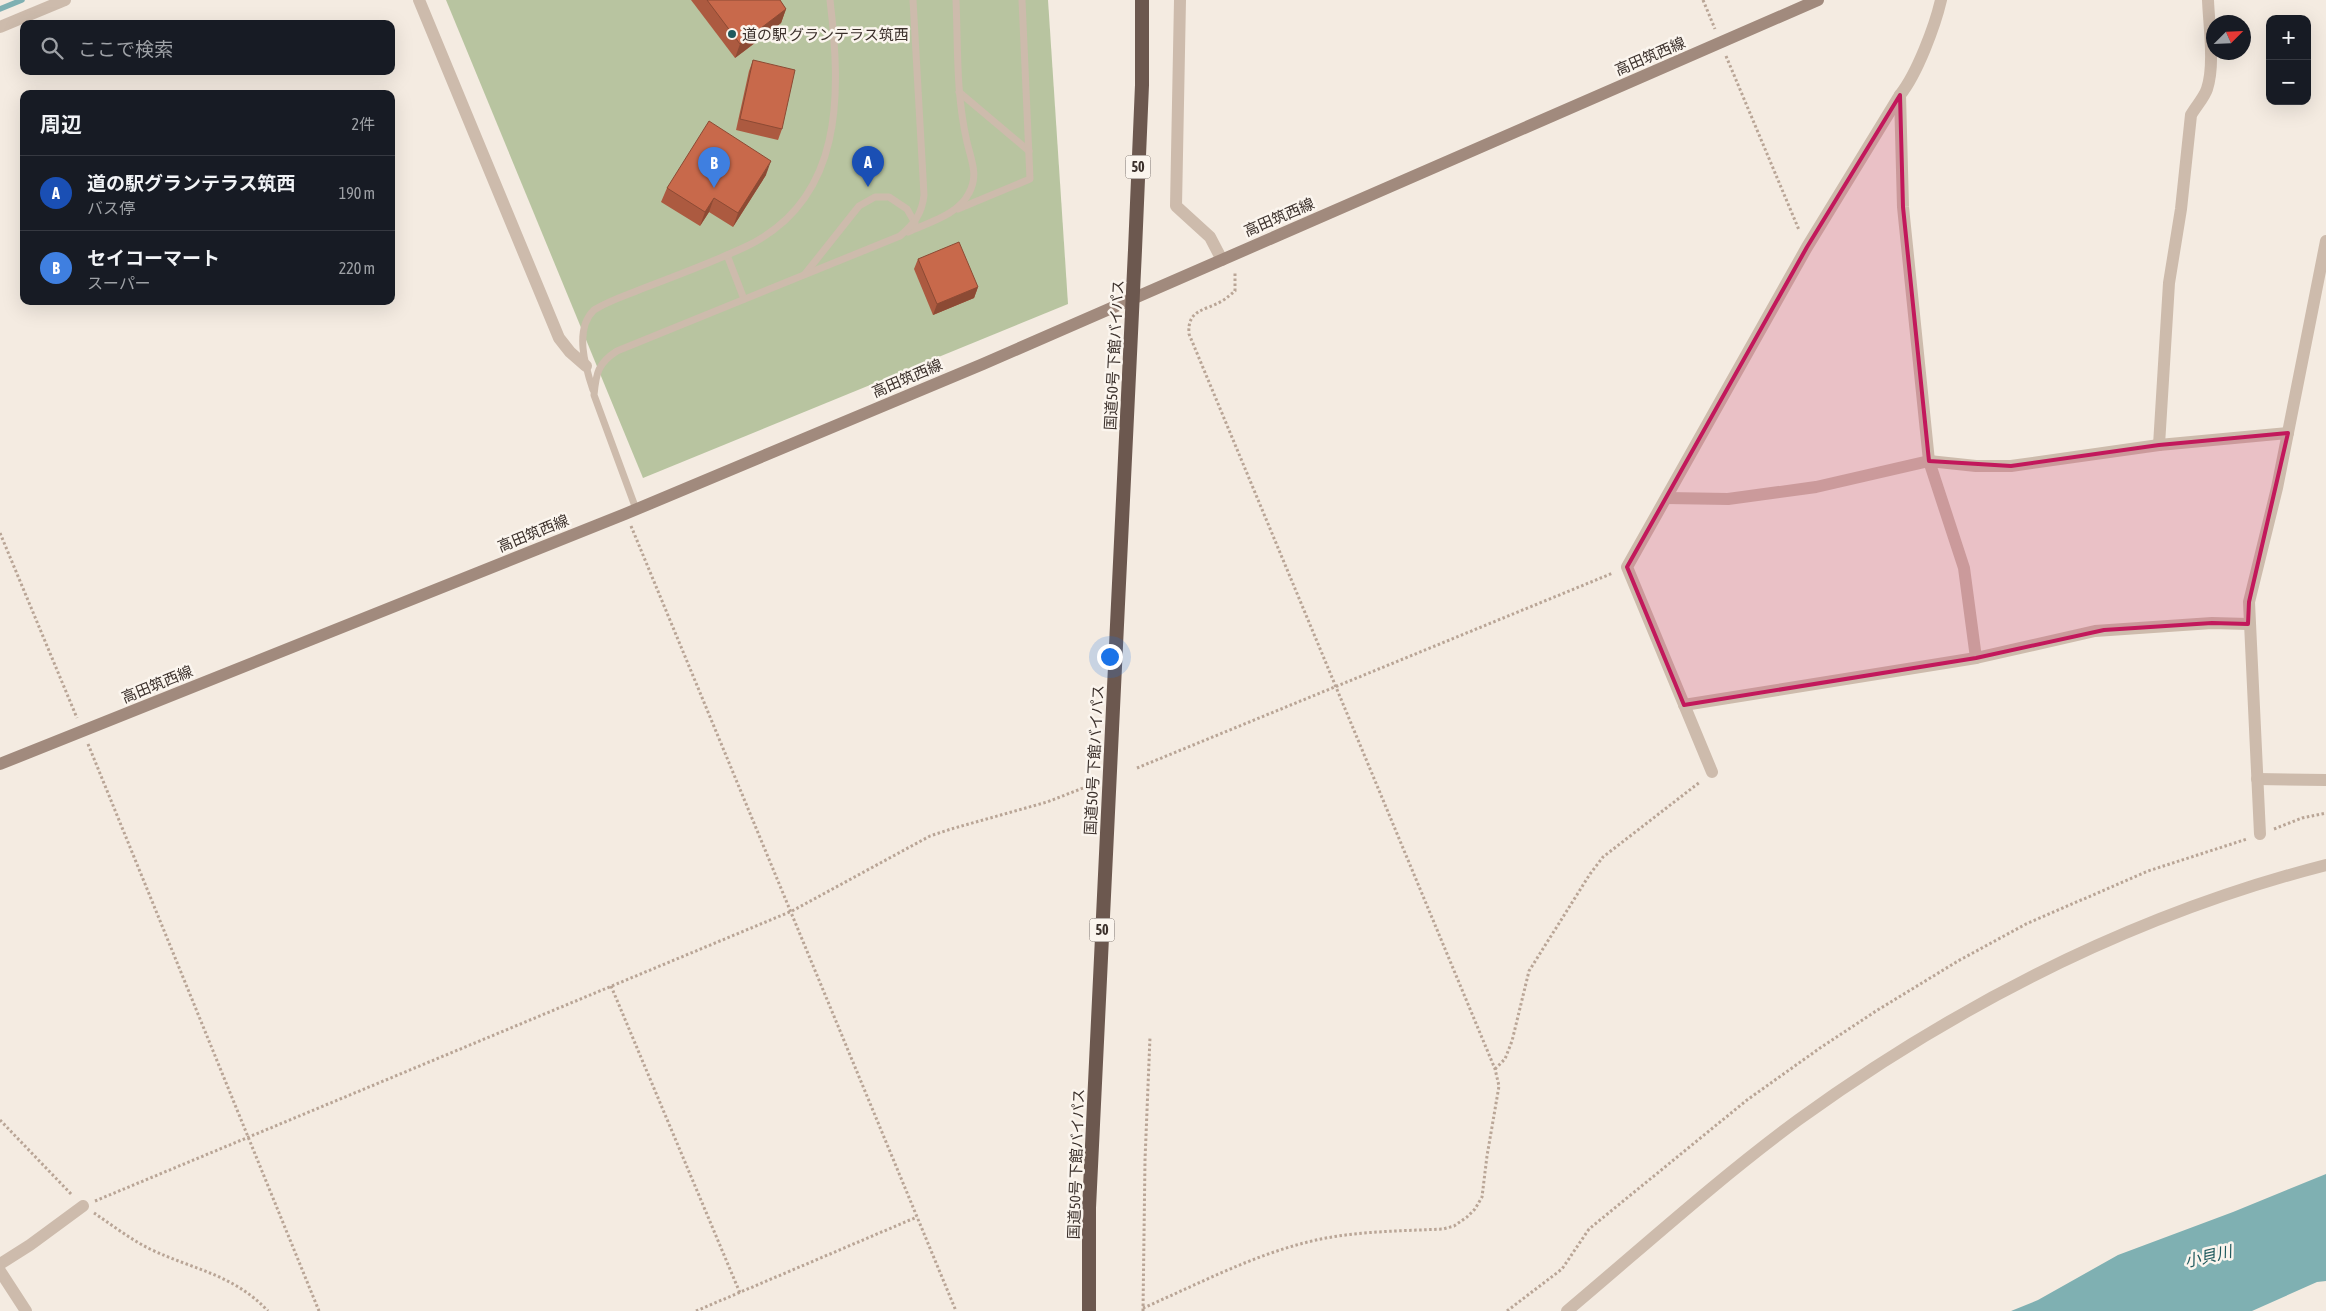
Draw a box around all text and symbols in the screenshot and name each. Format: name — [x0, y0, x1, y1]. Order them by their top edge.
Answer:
north arrow — [2206, 15, 2251, 60]
map controls — [2266, 15, 2311, 105]
button: + — [2266, 15, 2311, 60]
search box — [20, 20, 395, 75]
place label: 道の駅 グランテラス筑西 — [742, 26, 909, 43]
marker: 道の駅 グランテラス筑西 — [726, 28, 738, 40]
icon: search — [38, 34, 66, 62]
street label: 高田筑西線 — [1612, 34, 1688, 78]
text: ここで検索 — [78, 38, 173, 60]
button: − — [2266, 60, 2311, 105]
text: 周辺 — [40, 112, 82, 136]
text: 2件 — [351, 115, 375, 133]
pin: A — [852, 146, 884, 187]
pin: B — [698, 147, 730, 188]
road number: 50 — [1126, 156, 1150, 178]
text: 道の駅グランテラス筑西 — [87, 172, 296, 194]
text: A — [52, 184, 60, 202]
text: 190 m — [339, 184, 375, 202]
street label: 高田筑西線 — [1241, 195, 1317, 239]
text: バス停 — [87, 199, 135, 217]
text: セイコーマート — [87, 247, 220, 269]
text: B — [52, 259, 60, 277]
text: 220 m — [339, 259, 375, 277]
text: スーパー — [87, 274, 151, 292]
street label: 国道50号 下館バイパス — [1102, 279, 1126, 431]
street label: 高田筑西線 — [869, 356, 945, 400]
street label: 高田筑西線 — [495, 511, 571, 555]
your location — [1097, 644, 1123, 670]
street label: 高田筑西線 — [119, 662, 195, 706]
street label: 国道50号 下館バイパス — [1082, 684, 1106, 836]
road number: 50 — [1090, 918, 1114, 942]
street label: 国道50号 下館バイパス — [1065, 1088, 1087, 1240]
water label: 小貝川 — [2183, 1241, 2235, 1270]

